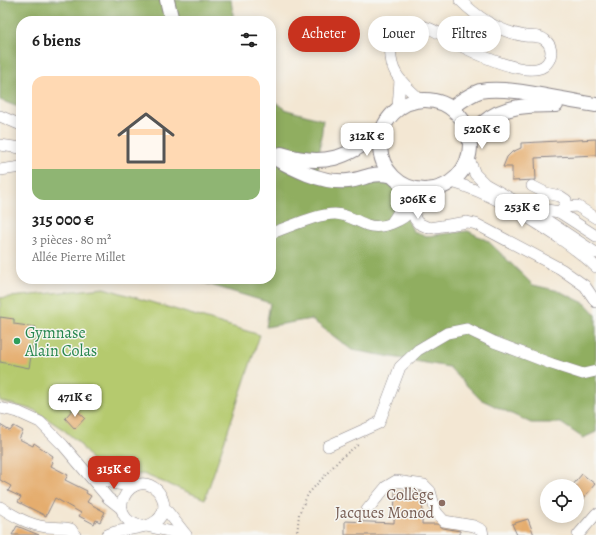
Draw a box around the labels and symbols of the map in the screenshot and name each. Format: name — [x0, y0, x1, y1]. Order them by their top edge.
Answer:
pin: 520K € — [449, 116, 515, 150]
pin: 312K € — [334, 123, 400, 157]
pin: 306K € — [385, 186, 451, 220]
pin: 253K € — [489, 194, 555, 228]
place label: Gymnase Alain Colas — [24, 322, 97, 362]
marker: Gymnase Alain Colas — [12, 336, 22, 346]
pin: 471K € — [42, 384, 108, 418]
pin: 315K € — [81, 456, 147, 490]
place label: Collège Jacques Monod — [335, 484, 434, 524]
marker: Collège Jacques Monod — [437, 498, 447, 508]

